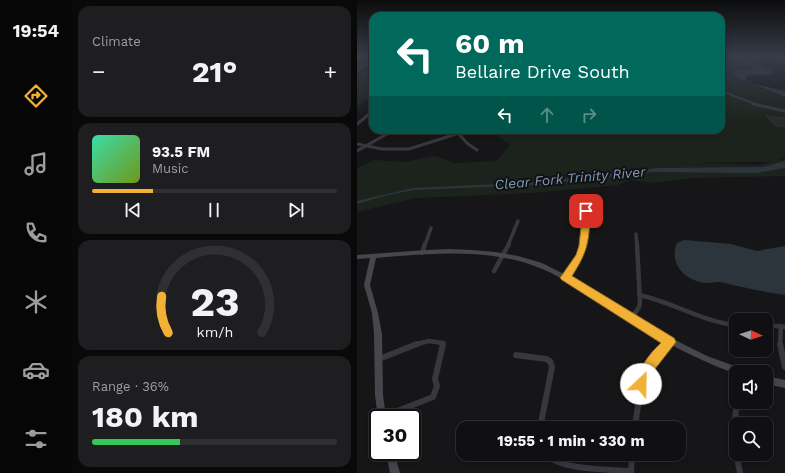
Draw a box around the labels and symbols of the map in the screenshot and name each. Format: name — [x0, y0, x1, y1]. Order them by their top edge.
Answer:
water label: Clear Fork Trinity River — [494, 163, 647, 193]
pin — [569, 194, 603, 228]
north arrow — [729, 313, 773, 357]
position arrow — [620, 363, 662, 405]
speed limit sign: 30 — [369, 409, 421, 461]

